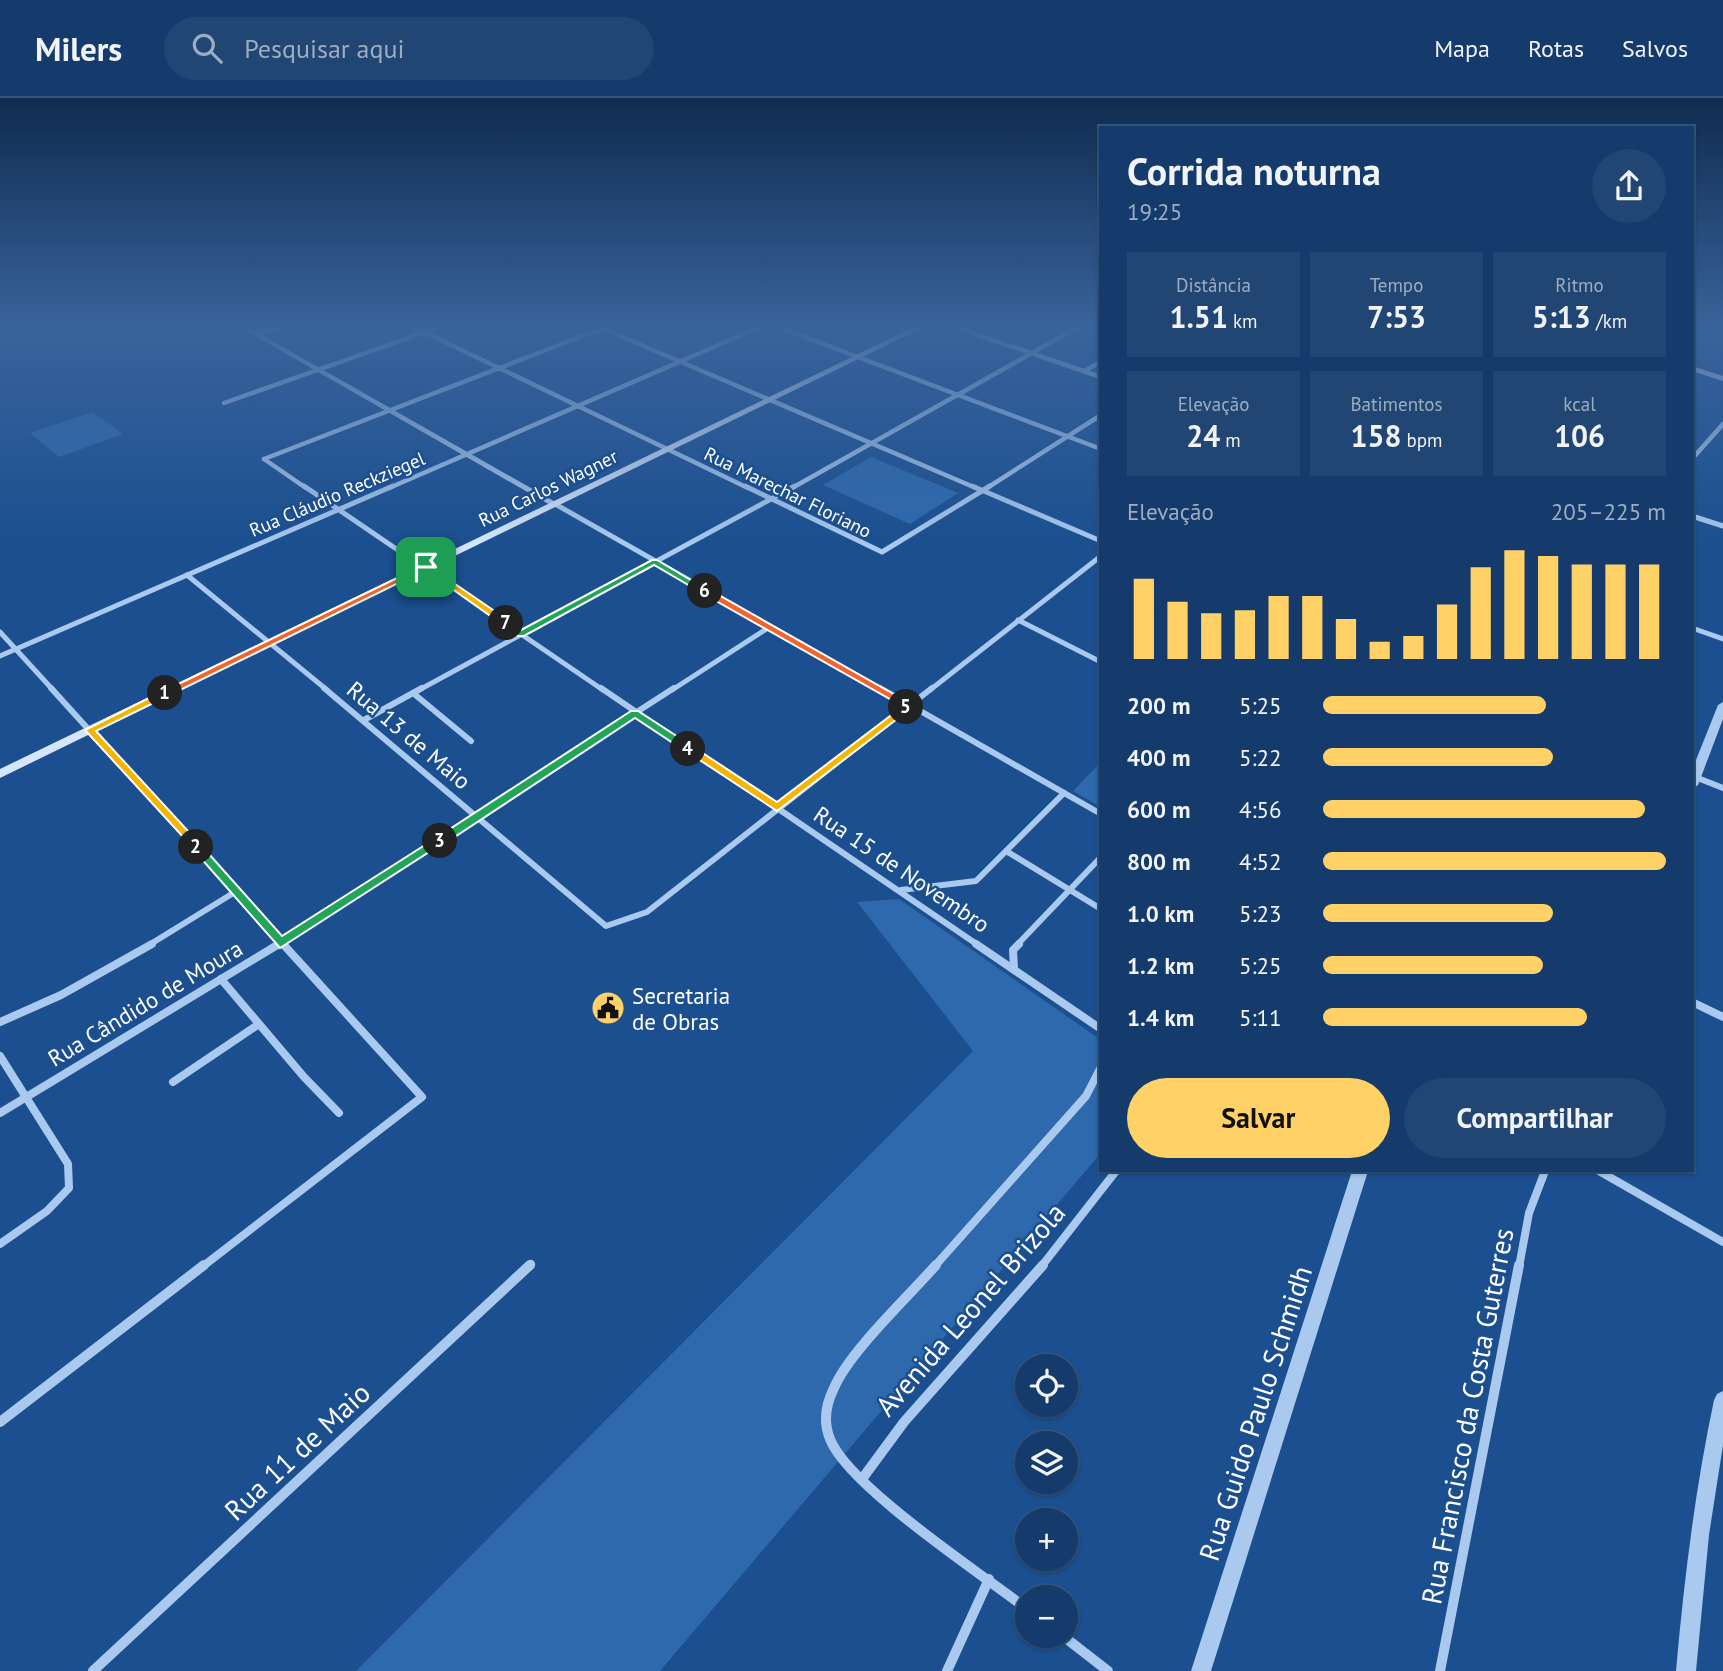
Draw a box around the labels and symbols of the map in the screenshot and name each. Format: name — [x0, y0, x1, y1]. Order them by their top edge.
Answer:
street label: Rua Marechar Floriano — [700, 441, 876, 543]
street label: Rua Carlos Wagner — [475, 444, 622, 532]
street label: Rua Cláudio Reckziegel — [246, 446, 429, 542]
pin — [396, 537, 456, 597]
pin: 6 — [688, 574, 722, 608]
pin: 7 — [489, 606, 524, 640]
street label: Rua 13 de Maio — [341, 675, 477, 795]
pin: 1 — [148, 676, 182, 710]
pin: 5 — [888, 690, 923, 724]
pin: 4 — [670, 732, 706, 766]
street label: Rua 15 de Novembro — [808, 799, 996, 939]
pin: 3 — [422, 824, 458, 858]
pin: 2 — [178, 830, 214, 864]
street label: Rua Cândido de Moura — [42, 933, 248, 1073]
place label: Secretaria de Obras — [632, 981, 730, 1036]
public building icon: Secretaria de Obras — [589, 989, 627, 1027]
street label: Avenida Leonel Brizola — [867, 1194, 1073, 1424]
street label: Rua Francisco da Costa Guterres — [1412, 1225, 1522, 1607]
street label: Rua Guido Paulo Schmidh — [1190, 1261, 1320, 1565]
street label: Rua 11 de Maio — [216, 1374, 378, 1528]

